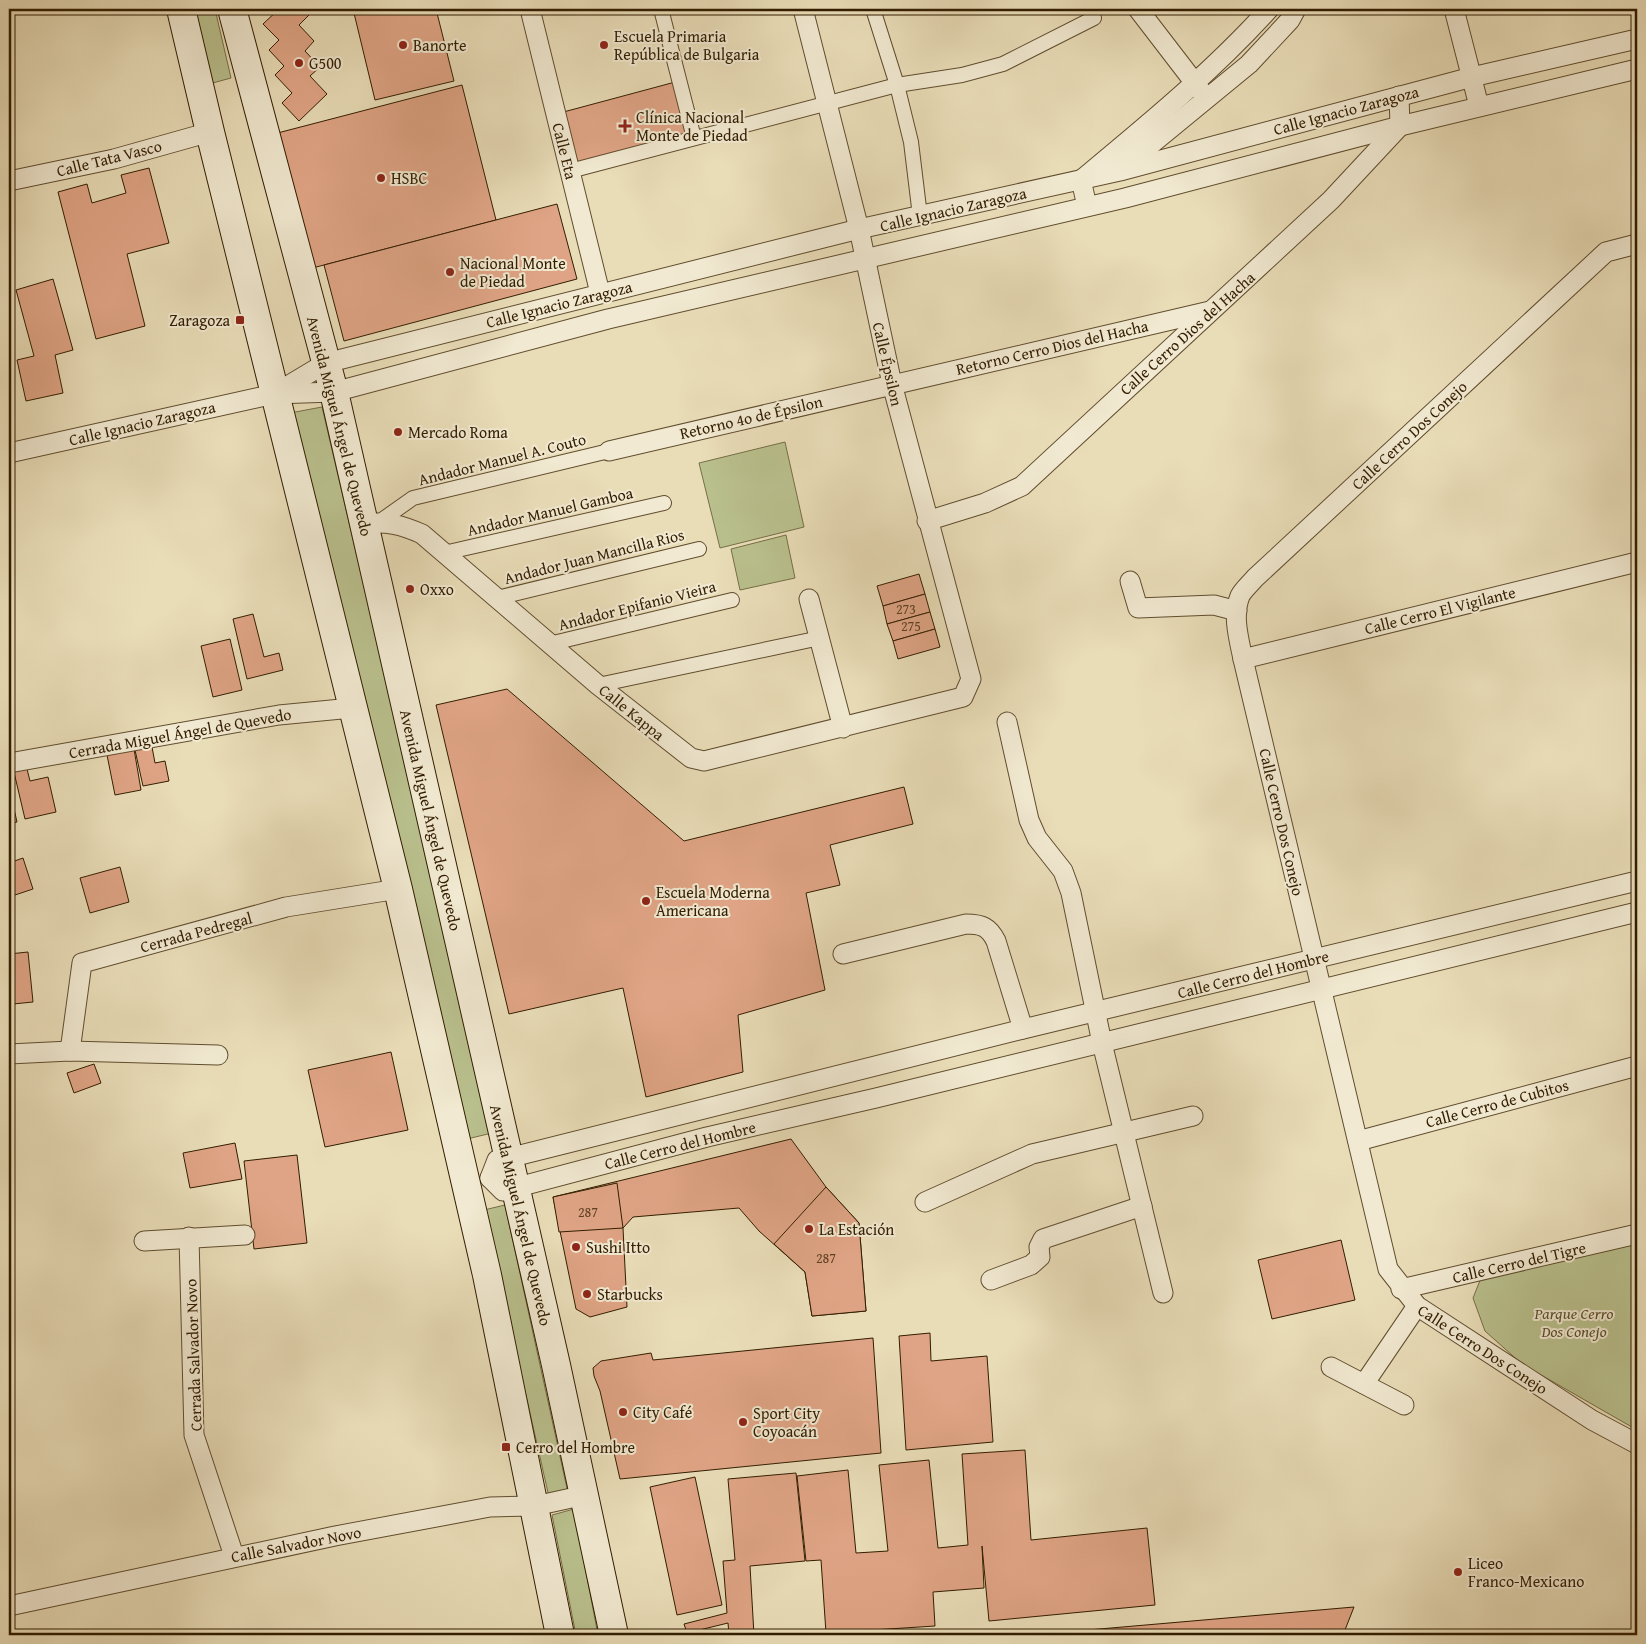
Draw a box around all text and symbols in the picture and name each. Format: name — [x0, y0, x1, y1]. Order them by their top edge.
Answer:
place label: Escuela Primaria República de Bulgaria — [614, 24, 760, 66]
place label: Banorte — [413, 33, 467, 57]
marker: Banorte — [397, 39, 409, 51]
marker: Escuela Primaria República de Bulgaria — [598, 39, 610, 51]
place label: G500 — [309, 51, 342, 75]
marker: G500 — [293, 57, 305, 69]
street label: Calle Ignacio Zaragoza — [1271, 79, 1422, 141]
place label: Clínica Nacional Monte de Piedad — [636, 105, 748, 147]
marker: Clínica Nacional Monte de Piedad — [618, 119, 632, 133]
street label: Calle Eta — [546, 120, 584, 182]
street label: Calle Tata Vasco — [54, 133, 164, 183]
place label: HSBC — [391, 166, 428, 190]
marker: HSBC — [375, 172, 387, 184]
street label: Calle Ignacio Zaragoza — [877, 180, 1029, 238]
place label: Nacional Monte de Piedad — [460, 251, 566, 293]
street label: Calle Cerro Dios del Hacha — [1114, 265, 1260, 400]
marker: Nacional Monte de Piedad — [444, 266, 456, 278]
street label: Calle Ignacio Zaragoza — [483, 274, 635, 334]
place label: Zaragoza — [169, 308, 230, 332]
street label: Avenida Miguel Ángel de Quevedo — [301, 313, 379, 539]
street label: Retorno Cerro Dios del Hacha — [954, 313, 1151, 381]
marker: Zaragoza — [234, 314, 246, 326]
street label: Calle Épsilon — [867, 320, 909, 408]
street label: Calle Cerro Dos Conejo — [1346, 375, 1472, 495]
street label: Retorno 4o de Épsilon — [677, 389, 825, 445]
street label: Calle Ignacio Zaragoza — [66, 394, 218, 452]
place label: Mercado Roma — [408, 420, 508, 444]
marker: Mercado Roma — [392, 426, 404, 438]
street label: Andador Manuel A. Couto — [416, 427, 588, 491]
street label: Andador Manuel Gamboa — [465, 480, 636, 542]
street label: Andador Juan Mancilla Rios — [501, 522, 687, 590]
street label: Andador Epifanio Vieira — [556, 574, 719, 636]
place label: Oxxo — [420, 577, 454, 601]
street label: Calle Cerro El Vigilante — [1362, 580, 1518, 640]
marker: Oxxo — [404, 583, 416, 595]
house number: 273 — [896, 599, 916, 619]
house number: 275 — [901, 616, 921, 636]
street label: Calle Kappa — [594, 678, 670, 746]
street label: Cerrada Miguel Ángel de Quevedo — [67, 702, 293, 764]
street label: Avenida Miguel Ángel de Quevedo — [394, 707, 468, 933]
street label: Calle Cerro Dos Conejo — [1253, 746, 1311, 898]
place label: Escuela Moderna Americana — [656, 880, 770, 922]
marker: Escuela Moderna Americana — [640, 895, 652, 907]
street label: Cerrada Pedregal — [137, 905, 255, 958]
street label: Calle Cerro del Hombre — [1175, 944, 1331, 1004]
street label: Calle Cerro de Cubitos — [1423, 1072, 1571, 1134]
street label: Avenida Miguel Ángel de Quevedo — [484, 1102, 558, 1328]
street label: Calle Cerro del Hombre — [602, 1115, 758, 1175]
house number: 287 — [578, 1202, 598, 1222]
place label: La Estación — [819, 1217, 894, 1241]
marker: La Estación — [803, 1223, 815, 1235]
place label: Sushi Itto — [586, 1235, 650, 1259]
street label: Calle Cerro del Tigre — [1450, 1235, 1588, 1289]
marker: Sushi Itto — [570, 1241, 582, 1253]
house number: 287 — [816, 1248, 836, 1268]
street label: Cerrada Salvador Novo — [178, 1278, 208, 1432]
place label: Starbucks — [597, 1282, 663, 1306]
marker: Starbucks — [581, 1288, 593, 1300]
street label: Calle Cerro Dos Conejo — [1413, 1298, 1553, 1400]
park label: Parque Cerro Dos Conejo — [1534, 1301, 1614, 1343]
place label: City Café — [633, 1400, 692, 1424]
place label: Sport City Coyoacán — [753, 1401, 820, 1443]
marker: City Café — [617, 1406, 629, 1418]
marker: Sport City Coyoacán — [737, 1416, 749, 1428]
place label: Cerro del Hombre — [516, 1435, 635, 1459]
marker: Cerro del Hombre — [500, 1441, 512, 1453]
street label: Calle Salvador Novo — [229, 1520, 363, 1568]
place label: Liceo Franco-Mexicano — [1468, 1551, 1584, 1593]
marker: Liceo Franco-Mexicano — [1452, 1566, 1464, 1578]

